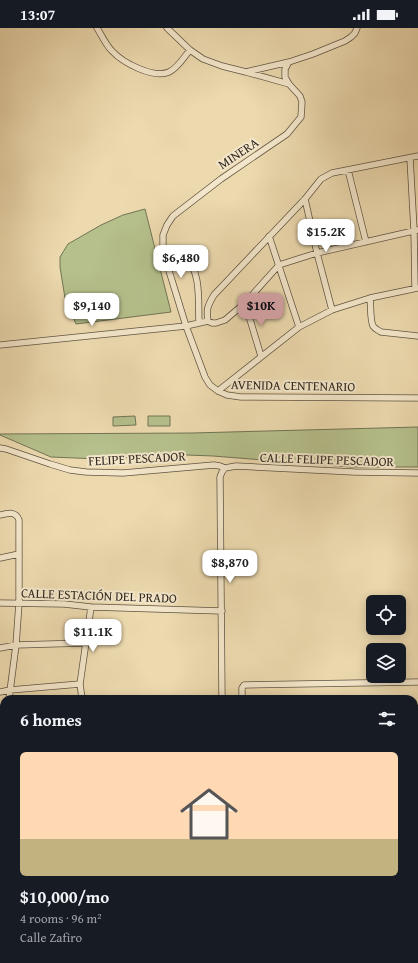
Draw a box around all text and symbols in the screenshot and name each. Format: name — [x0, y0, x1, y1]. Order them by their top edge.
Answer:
text: 13:07 — [20, 4, 55, 25]
street label: MINERA — [214, 133, 262, 174]
pin: $15.2K — [293, 219, 359, 253]
text: $15.2K — [307, 222, 345, 241]
pin: $6,480 — [148, 245, 214, 279]
text: $6,480 — [162, 248, 200, 267]
pin: $9,140 — [59, 293, 125, 327]
pin: $10K — [237, 293, 285, 327]
text: $9,140 — [73, 296, 111, 315]
text: $10K — [247, 296, 275, 315]
street label: AVENIDA CENTENARIO — [231, 375, 355, 396]
street label: FELIPE PESCADOR — [88, 446, 187, 471]
street label: CALLE FELIPE PESCADOR — [260, 448, 395, 471]
pin: $8,870 — [197, 550, 263, 584]
text: $8,870 — [211, 553, 249, 572]
street label: CALLE ESTACIÓN DEL PRADO — [21, 583, 177, 608]
map controls — [366, 595, 406, 683]
button: locate — [366, 595, 406, 635]
pin: $11.1K — [60, 619, 126, 653]
text: $11.1K — [74, 622, 112, 641]
button: layers — [366, 643, 406, 683]
text: 6 homes — [20, 707, 82, 732]
icon: filters — [376, 708, 398, 730]
icon: home — [173, 778, 245, 850]
text: $10,000/mo — [20, 884, 109, 909]
text: 4 rooms · 96 m² — [20, 909, 102, 928]
text: Calle Zafiro — [20, 928, 82, 947]

